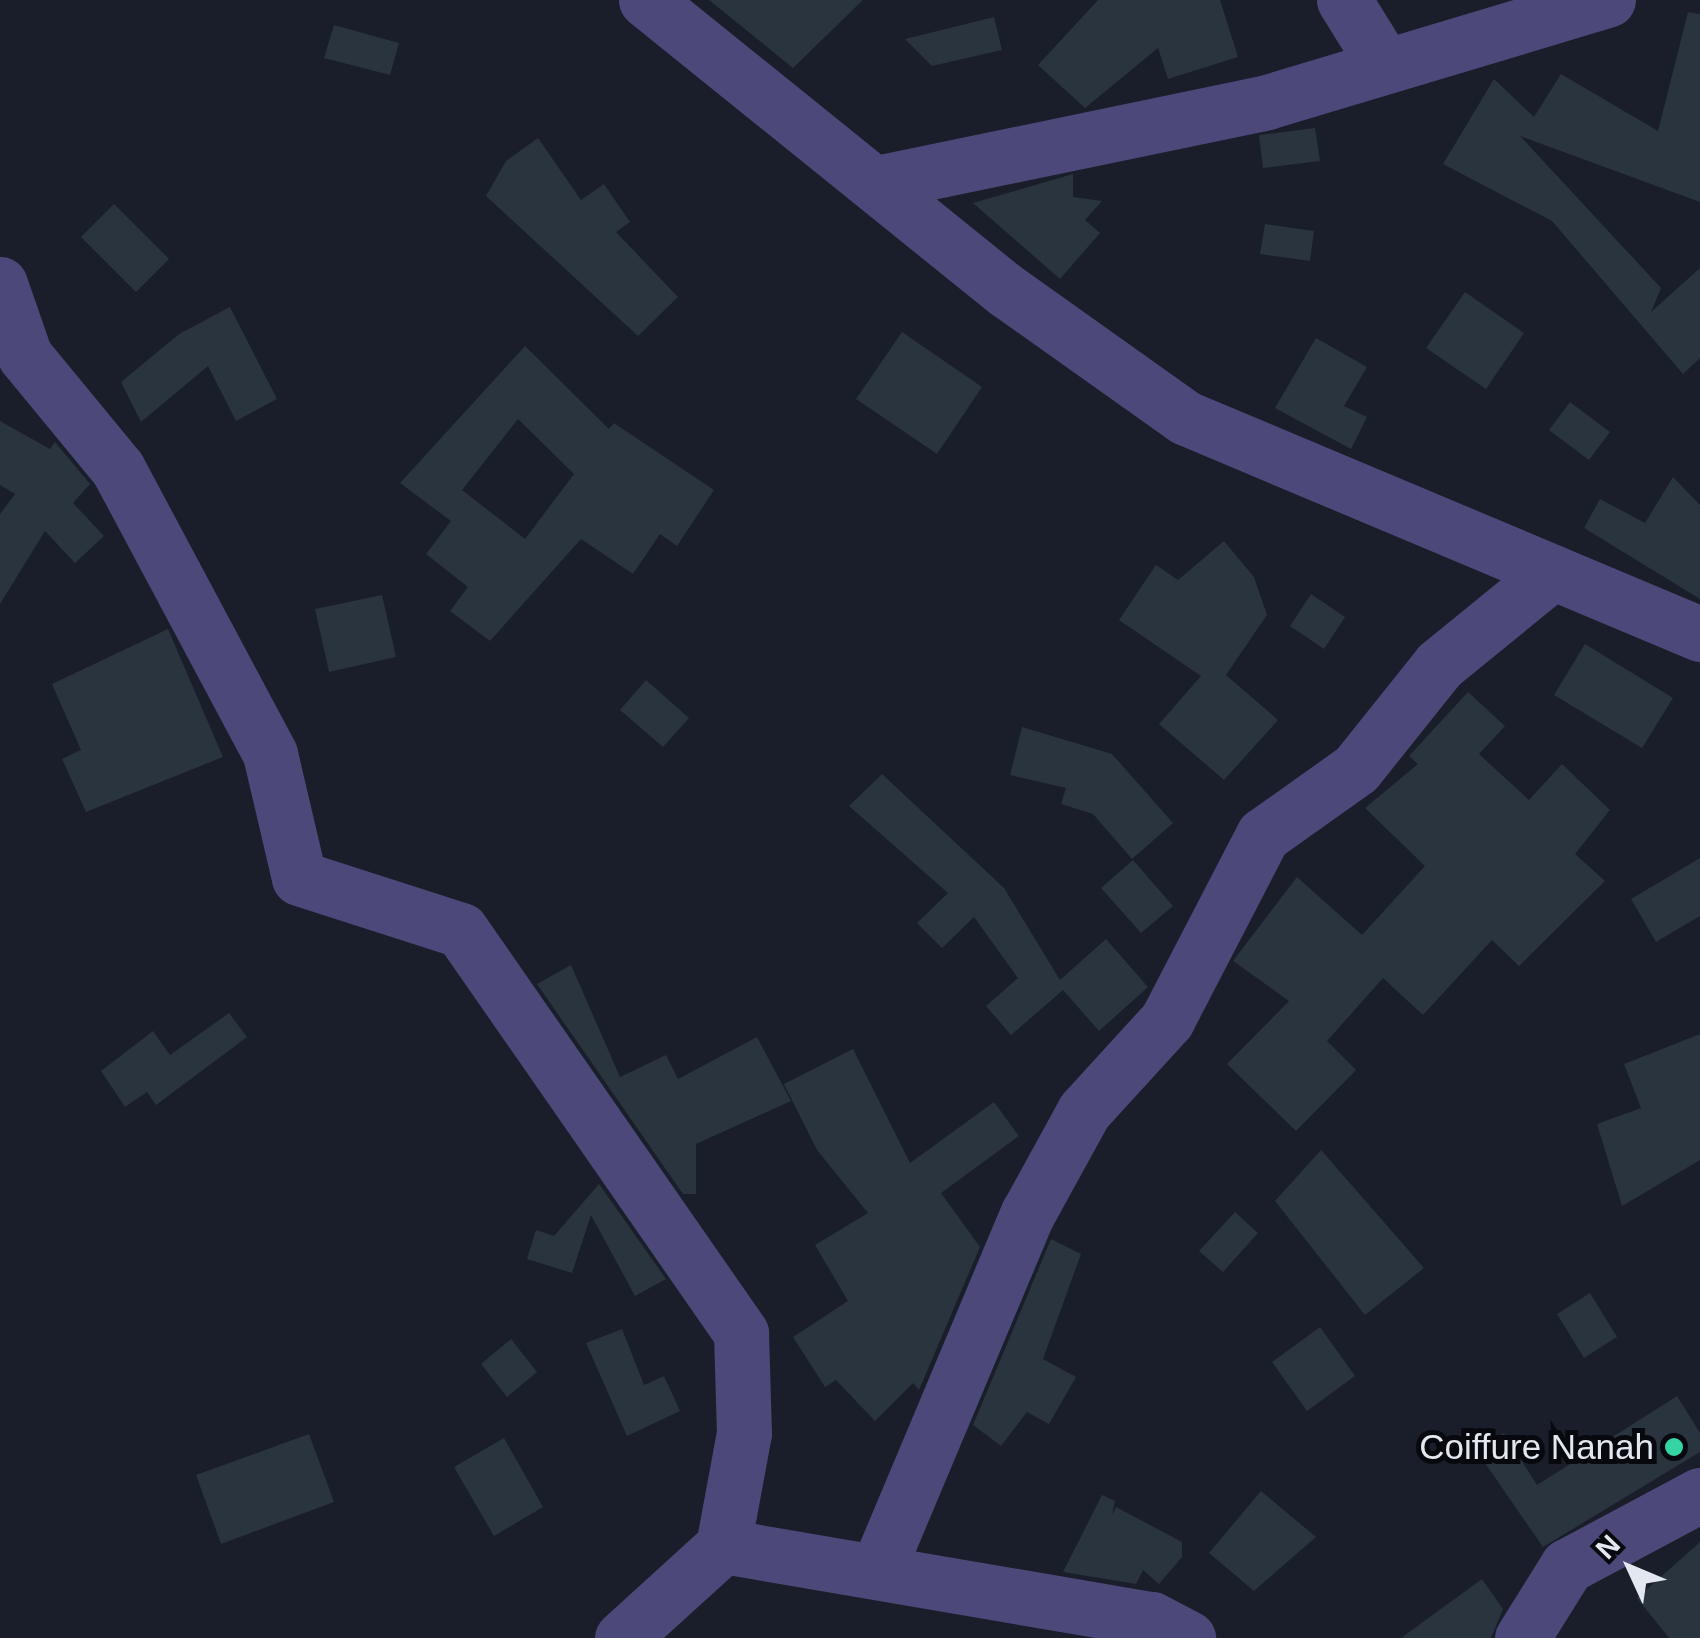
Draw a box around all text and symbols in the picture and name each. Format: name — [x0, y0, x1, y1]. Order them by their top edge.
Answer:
place label: Coiffure Nanah — [1419, 1426, 1654, 1468]
marker: Coiffure Nanah — [1663, 1436, 1685, 1458]
north arrow — [1580, 1518, 1680, 1618]
text: N — [1590, 1529, 1626, 1565]

